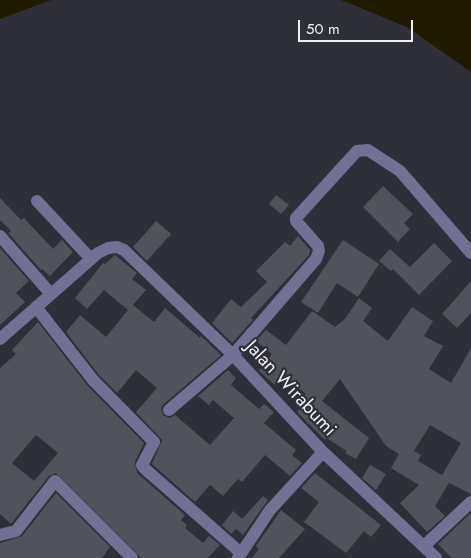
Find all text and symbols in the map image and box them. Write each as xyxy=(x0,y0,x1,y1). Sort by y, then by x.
scale bar xyxy=(301,10,416,42)
text: 50 m xyxy=(306,18,340,40)
street label: Jalan Wirabumi xyxy=(240,336,340,442)

